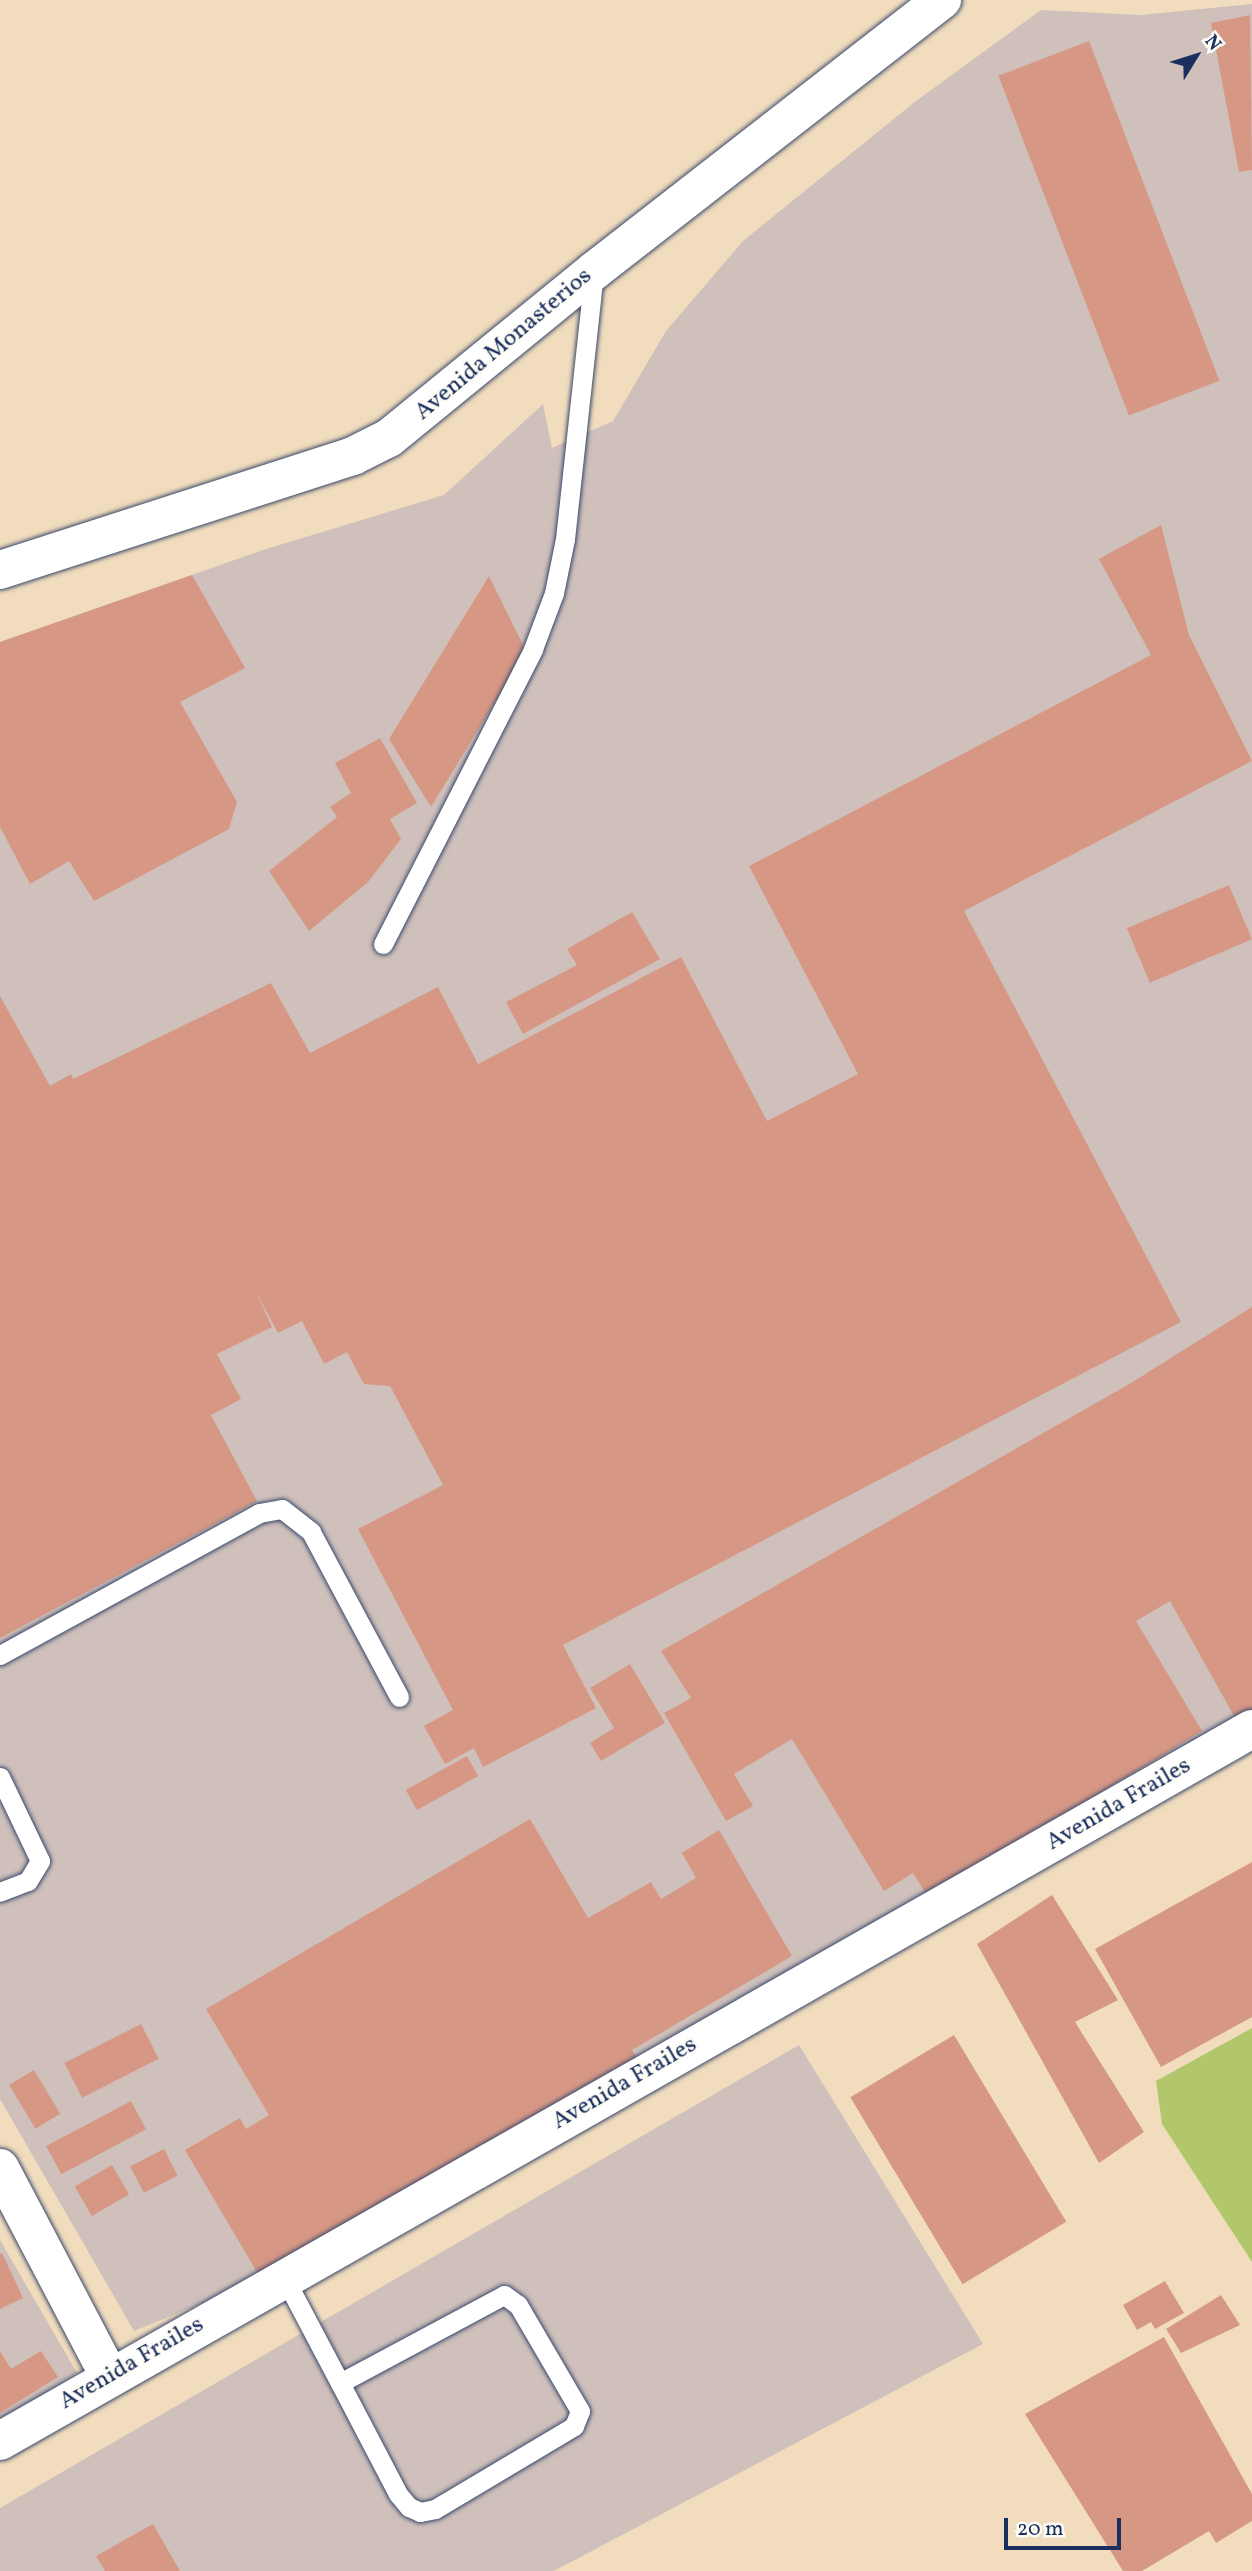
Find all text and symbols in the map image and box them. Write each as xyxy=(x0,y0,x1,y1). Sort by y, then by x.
north arrow xyxy=(1161,21,1231,91)
text: N xyxy=(1198,30,1227,57)
street label: Avenida Monasterios xyxy=(410,263,598,427)
street label: Avenida Frailes xyxy=(1042,1752,1196,1858)
street label: Avenida Frailes xyxy=(548,2031,702,2137)
street label: Avenida Frailes xyxy=(55,2311,209,2417)
scale bar xyxy=(1007,2504,1124,2548)
text: 20 m xyxy=(1017,2515,1063,2544)

